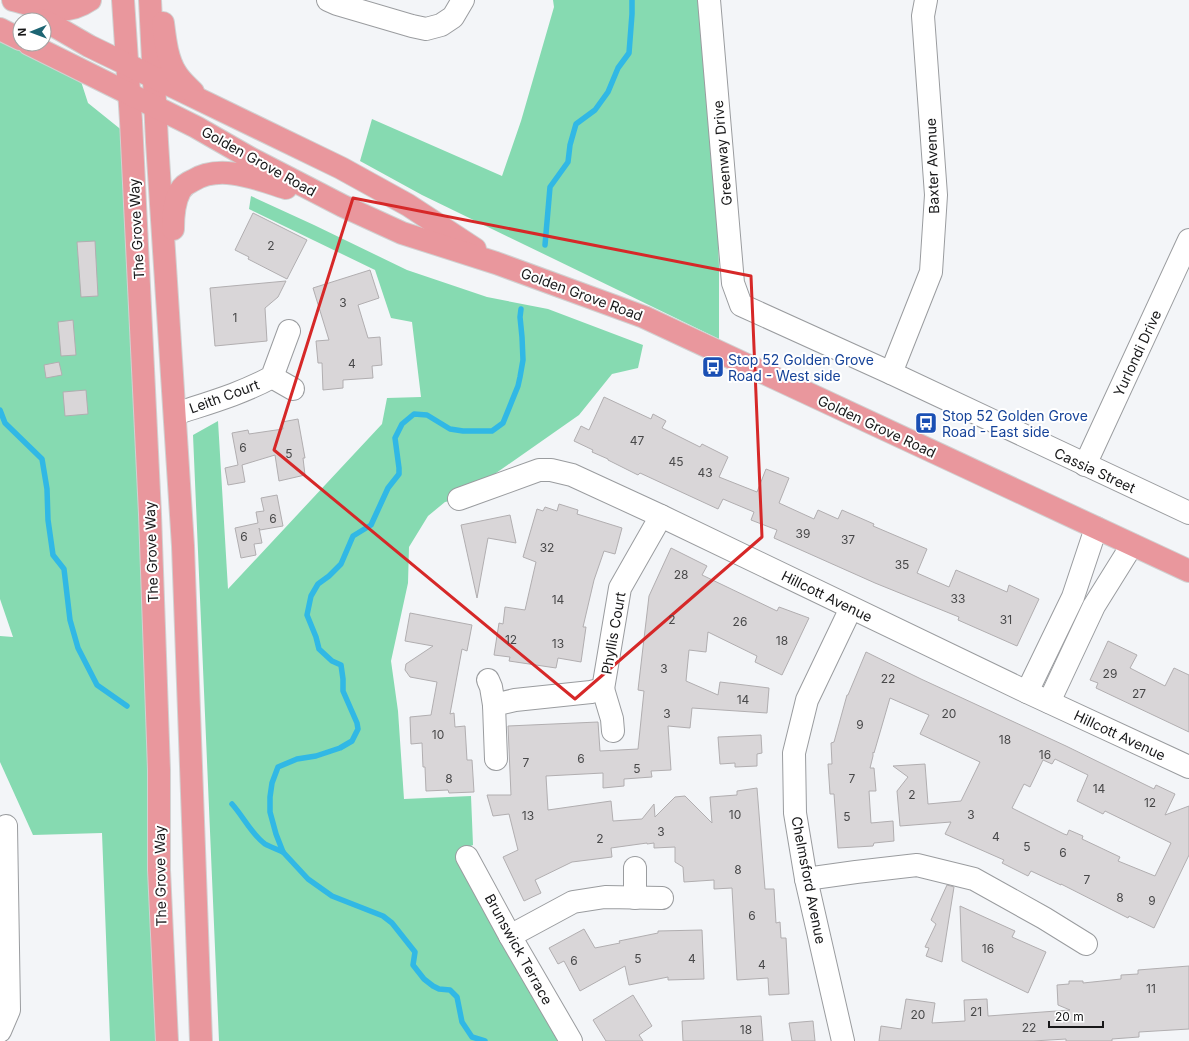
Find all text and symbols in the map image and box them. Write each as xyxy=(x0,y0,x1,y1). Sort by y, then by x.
north arrow xyxy=(12,12,52,52)
text: N xyxy=(15,28,29,36)
street label: Greenway Drive xyxy=(709,100,735,206)
street label: Baxter Avenue xyxy=(922,118,942,214)
street label: Golden Grove Road xyxy=(199,122,319,200)
street label: The Grove Way xyxy=(125,178,147,280)
house number: 2 xyxy=(267,238,275,253)
street label: Golden Grove Road xyxy=(519,264,645,324)
house number: 3 xyxy=(339,295,347,310)
street label: Yurlondi Drive xyxy=(1110,307,1164,399)
house number: 1 xyxy=(233,310,237,325)
place label: Stop 52 Golden Grove Road - West side xyxy=(728,351,874,384)
bus stop icon: Stop 52 Golden Grove Road - West side xyxy=(700,354,726,380)
house number: 4 xyxy=(348,356,356,371)
street label: Leith Court xyxy=(187,375,262,417)
street label: Golden Grove Road xyxy=(815,391,939,461)
place label: Stop 52 Golden Grove Road - East side xyxy=(942,407,1088,440)
bus stop icon: Stop 52 Golden Grove Road - East side xyxy=(913,410,939,436)
house number: 47 xyxy=(630,433,644,448)
house number: 6 xyxy=(239,440,247,455)
street label: Cassia Street xyxy=(1052,444,1139,496)
house number: 5 xyxy=(285,446,293,461)
house number: 45 xyxy=(668,454,684,469)
house number: 43 xyxy=(697,465,713,480)
street label: The Grove Way xyxy=(141,501,161,603)
house number: 6 xyxy=(269,511,277,526)
house number: 39 xyxy=(796,526,810,541)
house number: 6 xyxy=(240,529,248,544)
house number: 37 xyxy=(841,532,855,547)
house number: 32 xyxy=(540,540,554,555)
house number: 35 xyxy=(895,557,909,572)
house number: 28 xyxy=(674,567,688,582)
street label: Hillcott Avenue xyxy=(779,567,875,625)
street label: Phyllis Court xyxy=(597,590,629,676)
house number: 33 xyxy=(951,591,965,606)
house number: 14 xyxy=(552,592,565,607)
house number: 2 xyxy=(668,612,676,627)
house number: 31 xyxy=(1000,612,1012,627)
house number: 26 xyxy=(733,614,747,629)
house number: 12 xyxy=(505,632,517,647)
house number: 18 xyxy=(776,633,788,648)
house number: 13 xyxy=(552,636,564,651)
house number: 3 xyxy=(660,661,668,676)
house number: 29 xyxy=(1103,666,1117,681)
house number: 22 xyxy=(881,671,895,686)
house number: 27 xyxy=(1132,686,1146,701)
house number: 14 xyxy=(737,692,750,707)
house number: 3 xyxy=(663,706,671,721)
house number: 20 xyxy=(942,706,956,721)
street label: Hillcott Avenue xyxy=(1072,706,1168,764)
house number: 9 xyxy=(856,717,864,732)
house number: 10 xyxy=(432,727,444,742)
house number: 18 xyxy=(999,732,1011,747)
house number: 16 xyxy=(1039,747,1051,762)
house number: 6 xyxy=(577,751,585,766)
house number: 7 xyxy=(523,755,530,770)
house number: 5 xyxy=(633,761,641,776)
house number: 8 xyxy=(445,771,453,786)
house number: 7 xyxy=(849,771,856,786)
house number: 14 xyxy=(1093,781,1106,796)
house number: 2 xyxy=(908,787,916,802)
house number: 12 xyxy=(1144,795,1156,810)
house number: 10 xyxy=(729,807,741,822)
house number: 3 xyxy=(967,807,975,822)
house number: 13 xyxy=(522,808,534,823)
house number: 5 xyxy=(843,809,851,824)
street label: Chelmsford Avenue xyxy=(788,815,830,945)
house number: 3 xyxy=(657,824,665,839)
street label: The Grove Way xyxy=(151,825,169,927)
house number: 4 xyxy=(992,829,1000,844)
house number: 2 xyxy=(596,831,604,846)
house number: 5 xyxy=(1023,839,1031,854)
house number: 6 xyxy=(1059,845,1067,860)
house number: 8 xyxy=(734,862,742,877)
house number: 7 xyxy=(1084,872,1091,887)
house number: 8 xyxy=(1116,890,1124,905)
street label: Brunswick Terrace xyxy=(482,891,556,1007)
house number: 9 xyxy=(1148,893,1156,908)
house number: 6 xyxy=(748,908,756,923)
house number: 16 xyxy=(982,941,994,956)
house number: 5 xyxy=(634,951,642,966)
house number: 4 xyxy=(688,951,696,966)
house number: 6 xyxy=(570,953,578,968)
house number: 4 xyxy=(758,957,766,972)
house number: 11 xyxy=(1146,981,1156,996)
scale bar xyxy=(1049,1003,1103,1029)
house number: 21 xyxy=(970,1004,982,1019)
house number: 20 xyxy=(911,1007,925,1022)
text: 20 m xyxy=(1055,1009,1084,1024)
house number: 22 xyxy=(1022,1020,1036,1035)
house number: 18 xyxy=(740,1022,752,1037)

